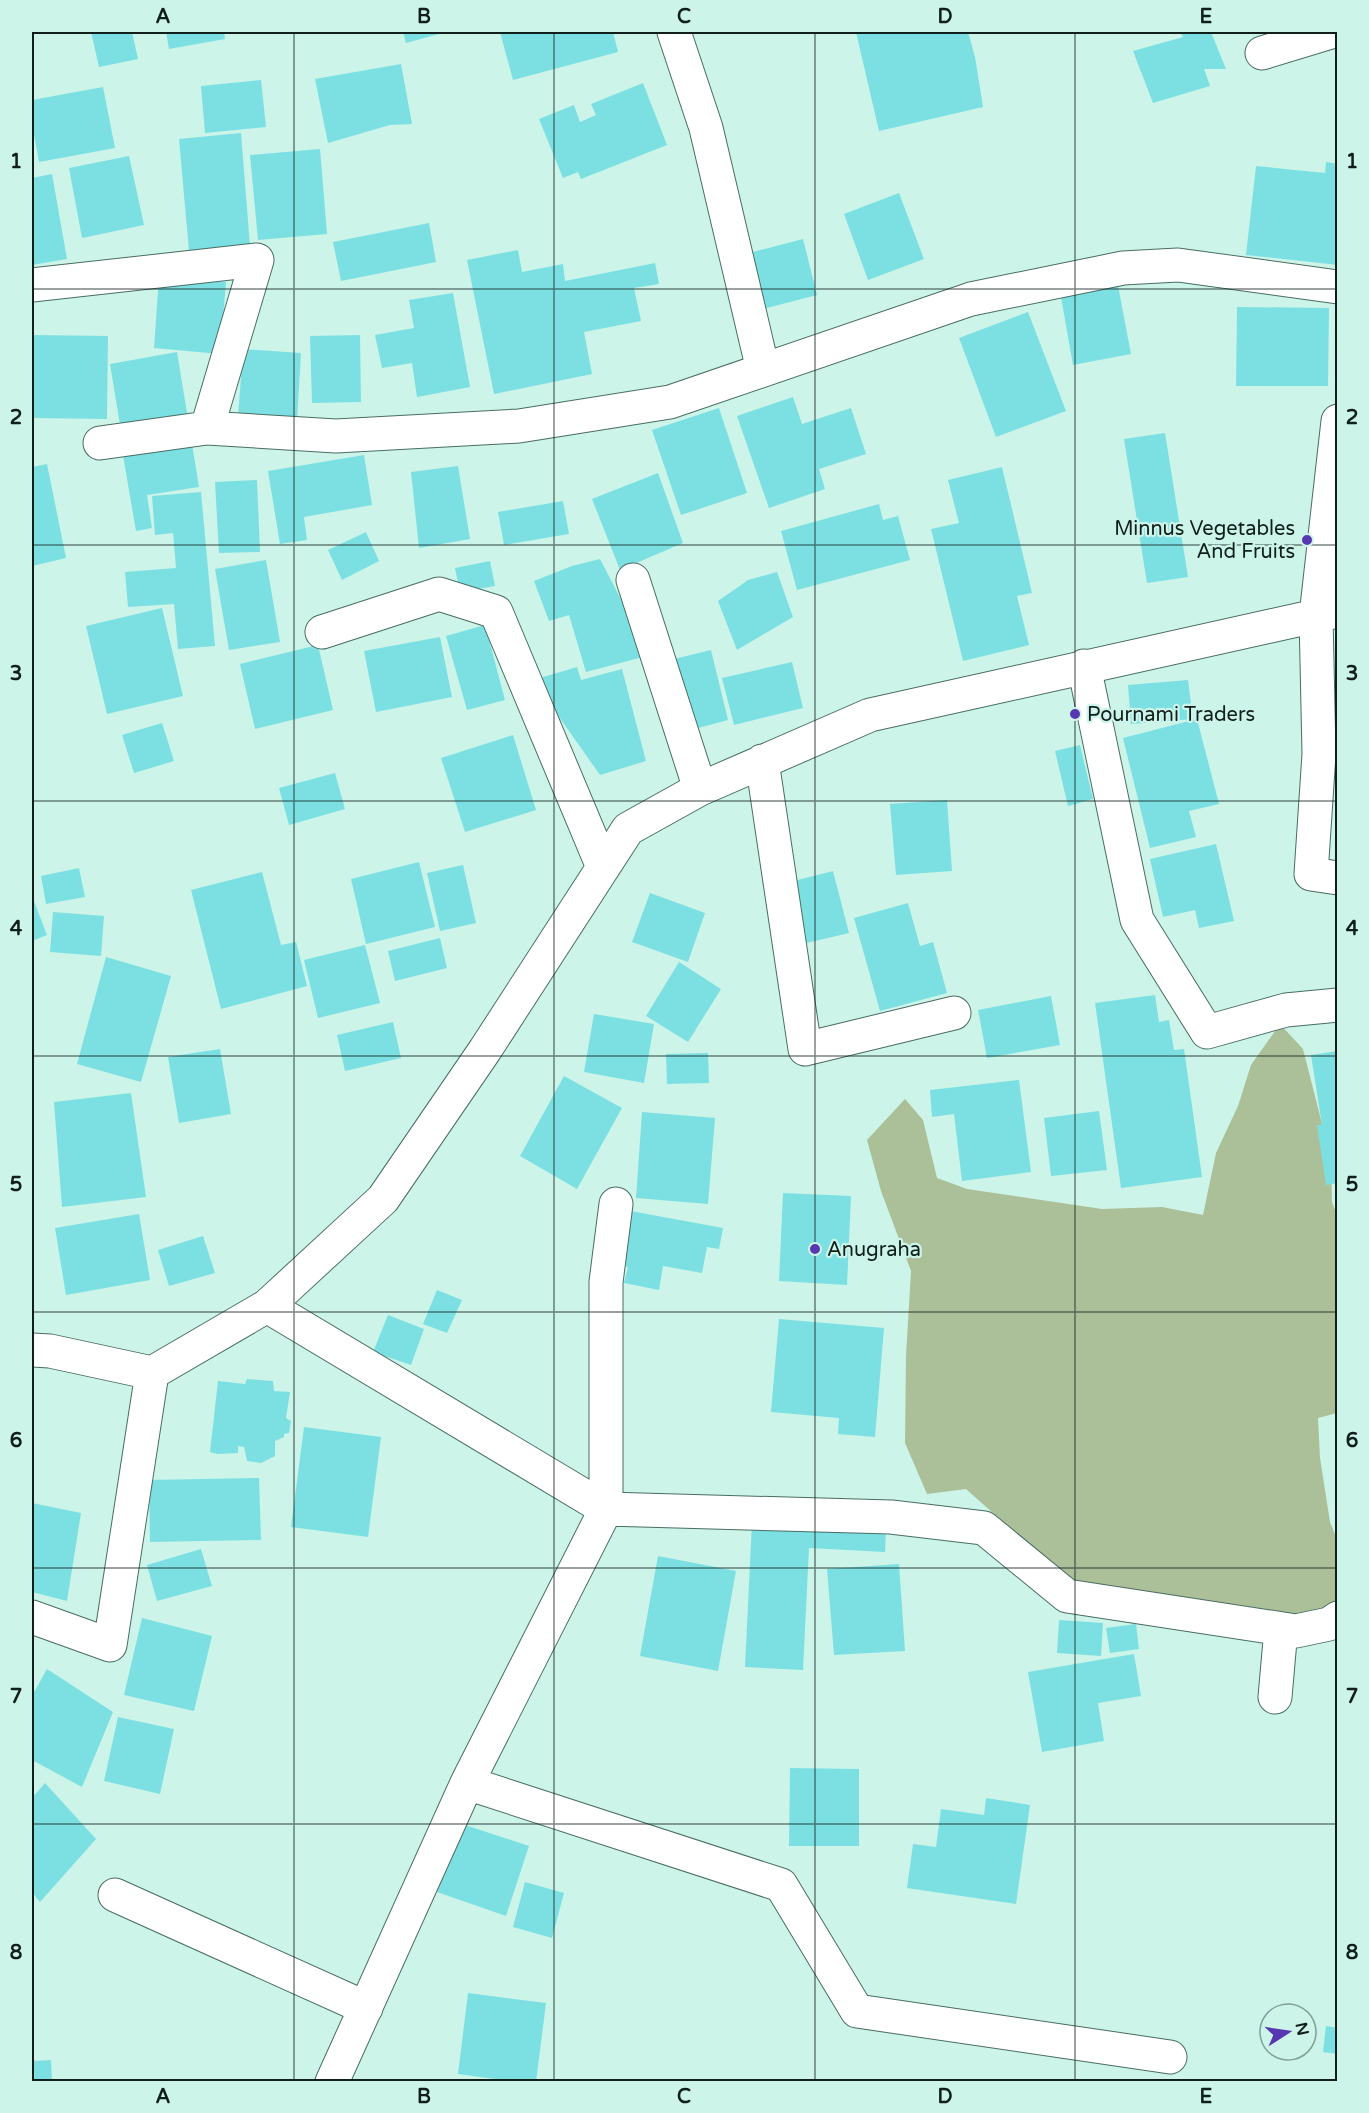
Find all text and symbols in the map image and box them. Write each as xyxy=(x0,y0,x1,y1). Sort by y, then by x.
text: A xyxy=(156,5,171,29)
text: B xyxy=(417,5,431,29)
text: C xyxy=(677,5,691,29)
text: D xyxy=(937,5,953,29)
text: E xyxy=(1200,5,1213,29)
text: 1 xyxy=(10,150,22,174)
text: 1 xyxy=(1346,150,1358,174)
text: 2 xyxy=(10,406,22,430)
text: 2 xyxy=(1346,406,1358,430)
place label: Minnus Vegetables And Fruits xyxy=(1114,517,1295,564)
marker: Minnus Vegetables And Fruits xyxy=(1300,533,1314,547)
text: 3 xyxy=(10,662,22,686)
text: 3 xyxy=(1346,662,1358,686)
place label: Pournami Traders xyxy=(1087,703,1255,727)
marker: Pournami Traders xyxy=(1068,707,1082,721)
text: 4 xyxy=(10,917,23,941)
text: 4 xyxy=(1346,917,1359,941)
text: 5 xyxy=(10,1173,22,1197)
text: 5 xyxy=(1346,1173,1358,1197)
place label: Anugraha xyxy=(827,1238,921,1262)
marker: Anugraha xyxy=(808,1242,822,1256)
text: 6 xyxy=(10,1429,22,1453)
text: 6 xyxy=(1346,1429,1358,1453)
text: 7 xyxy=(10,1685,22,1709)
text: 7 xyxy=(1346,1685,1358,1709)
text: 8 xyxy=(10,1941,22,1965)
text: 8 xyxy=(1346,1941,1358,1965)
north arrow xyxy=(1258,2002,1318,2062)
text: N xyxy=(1291,2021,1313,2037)
text: A xyxy=(156,2085,171,2109)
text: B xyxy=(417,2085,431,2109)
text: C xyxy=(677,2085,691,2109)
text: D xyxy=(937,2085,953,2109)
text: E xyxy=(1200,2085,1213,2109)

